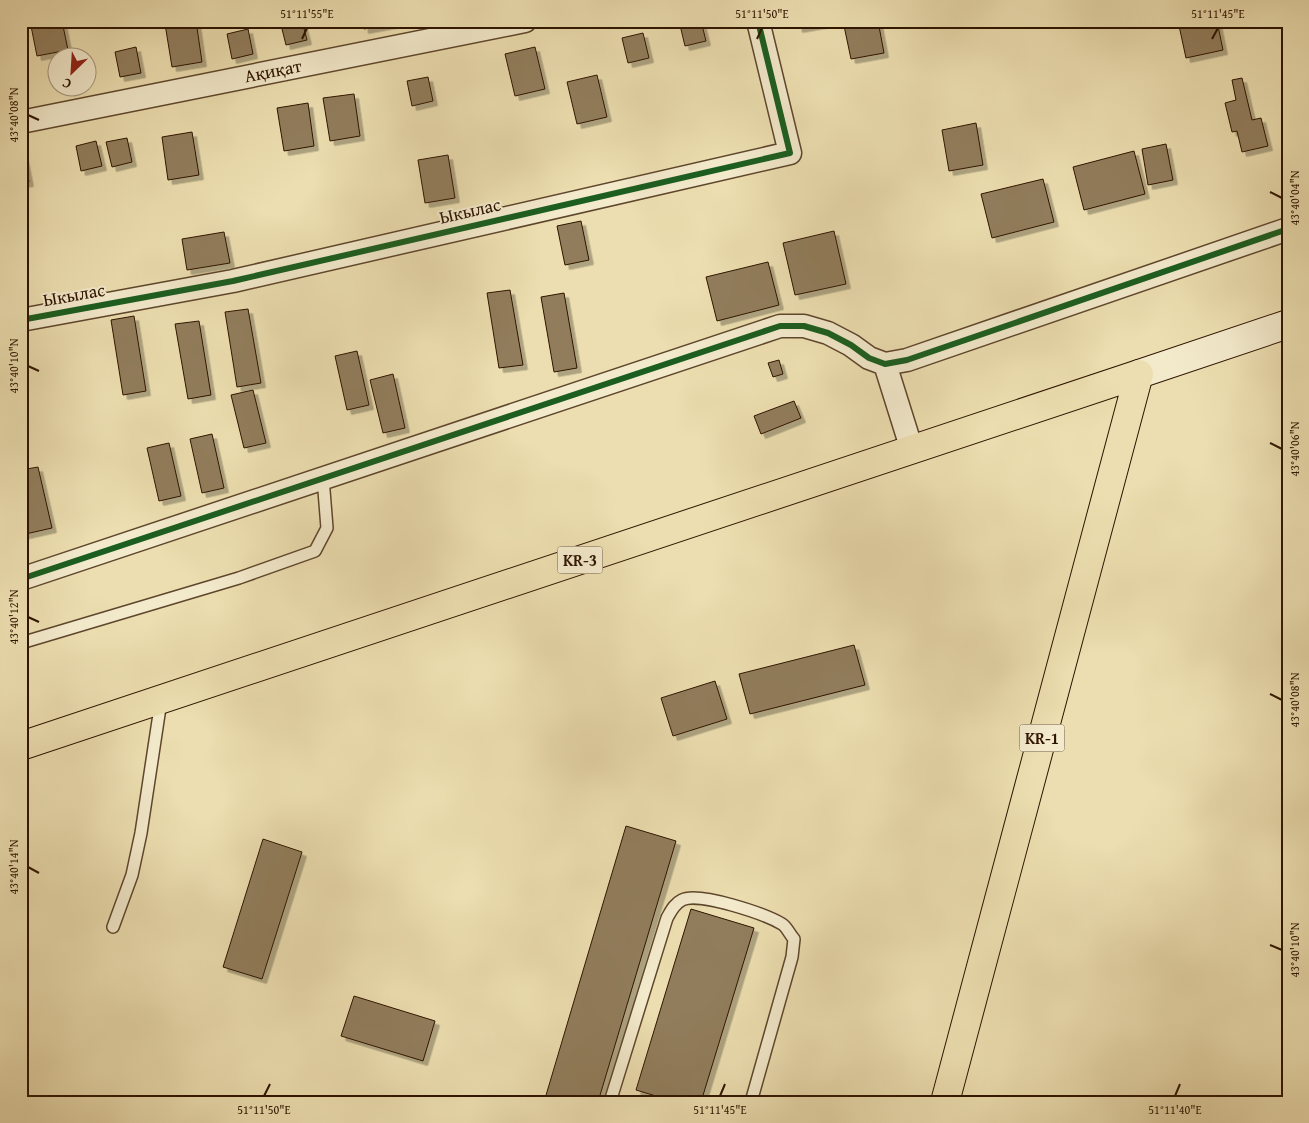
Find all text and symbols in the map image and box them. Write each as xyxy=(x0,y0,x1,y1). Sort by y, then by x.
text: 51°11'55"E xyxy=(280,5,334,22)
text: 51°11'50"E xyxy=(735,5,789,22)
text: 51°11'45"E xyxy=(1191,5,1245,22)
north arrow xyxy=(48,48,98,98)
street label: Ақиқат xyxy=(242,52,304,89)
text: С xyxy=(59,73,74,95)
text: 43°40'08"N xyxy=(5,87,22,143)
text: 43°40'04"N xyxy=(1286,170,1303,226)
street label: Ыкылас xyxy=(436,190,503,231)
street label: Ыкылас xyxy=(41,276,107,313)
text: 43°40'10"N xyxy=(5,338,22,394)
text: 43°40'06"N xyxy=(1286,421,1303,477)
road number: KR-3 xyxy=(558,546,602,574)
text: 43°40'12"N xyxy=(5,589,22,645)
text: 43°40'08"N xyxy=(1286,672,1303,728)
road number: KR-1 xyxy=(1020,724,1064,751)
text: 43°40'14"N xyxy=(5,839,22,895)
text: 43°40'10"N xyxy=(1286,922,1303,978)
text: 51°11'50"E xyxy=(237,1101,291,1118)
text: 51°11'45"E xyxy=(693,1101,747,1118)
text: 51°11'40"E xyxy=(1148,1101,1202,1118)

